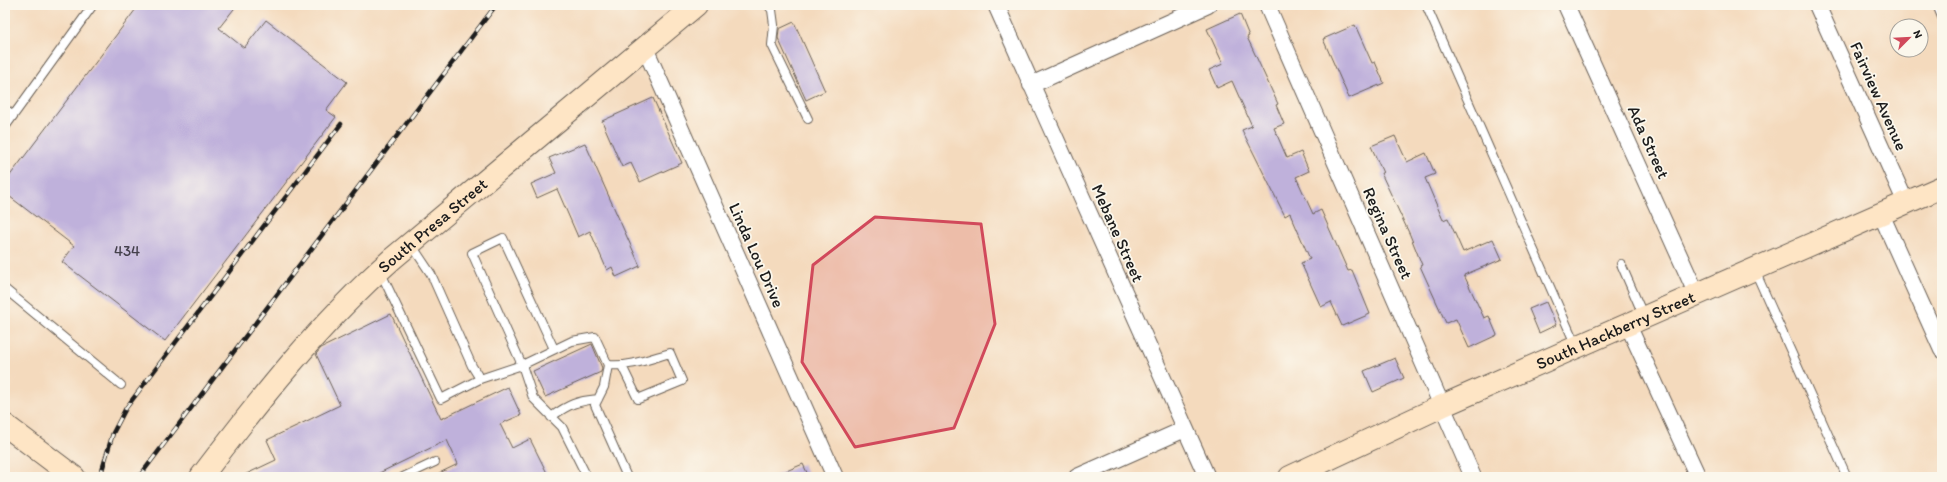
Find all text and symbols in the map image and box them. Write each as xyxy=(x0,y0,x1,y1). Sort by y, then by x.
north arrow xyxy=(1889,18,1929,58)
text: N xyxy=(1910,28,1925,40)
street label: Fairview Avenue xyxy=(1846,38,1912,154)
street label: Ada Street xyxy=(1624,102,1674,182)
street label: South Presa Street xyxy=(374,174,491,277)
street label: Mebane Street xyxy=(1088,181,1149,286)
street label: Regina Street xyxy=(1359,184,1417,283)
street label: Linda Lou Drive xyxy=(725,199,789,311)
house number: 434 xyxy=(114,242,140,260)
street label: South Hackberry Street xyxy=(1533,286,1698,374)

